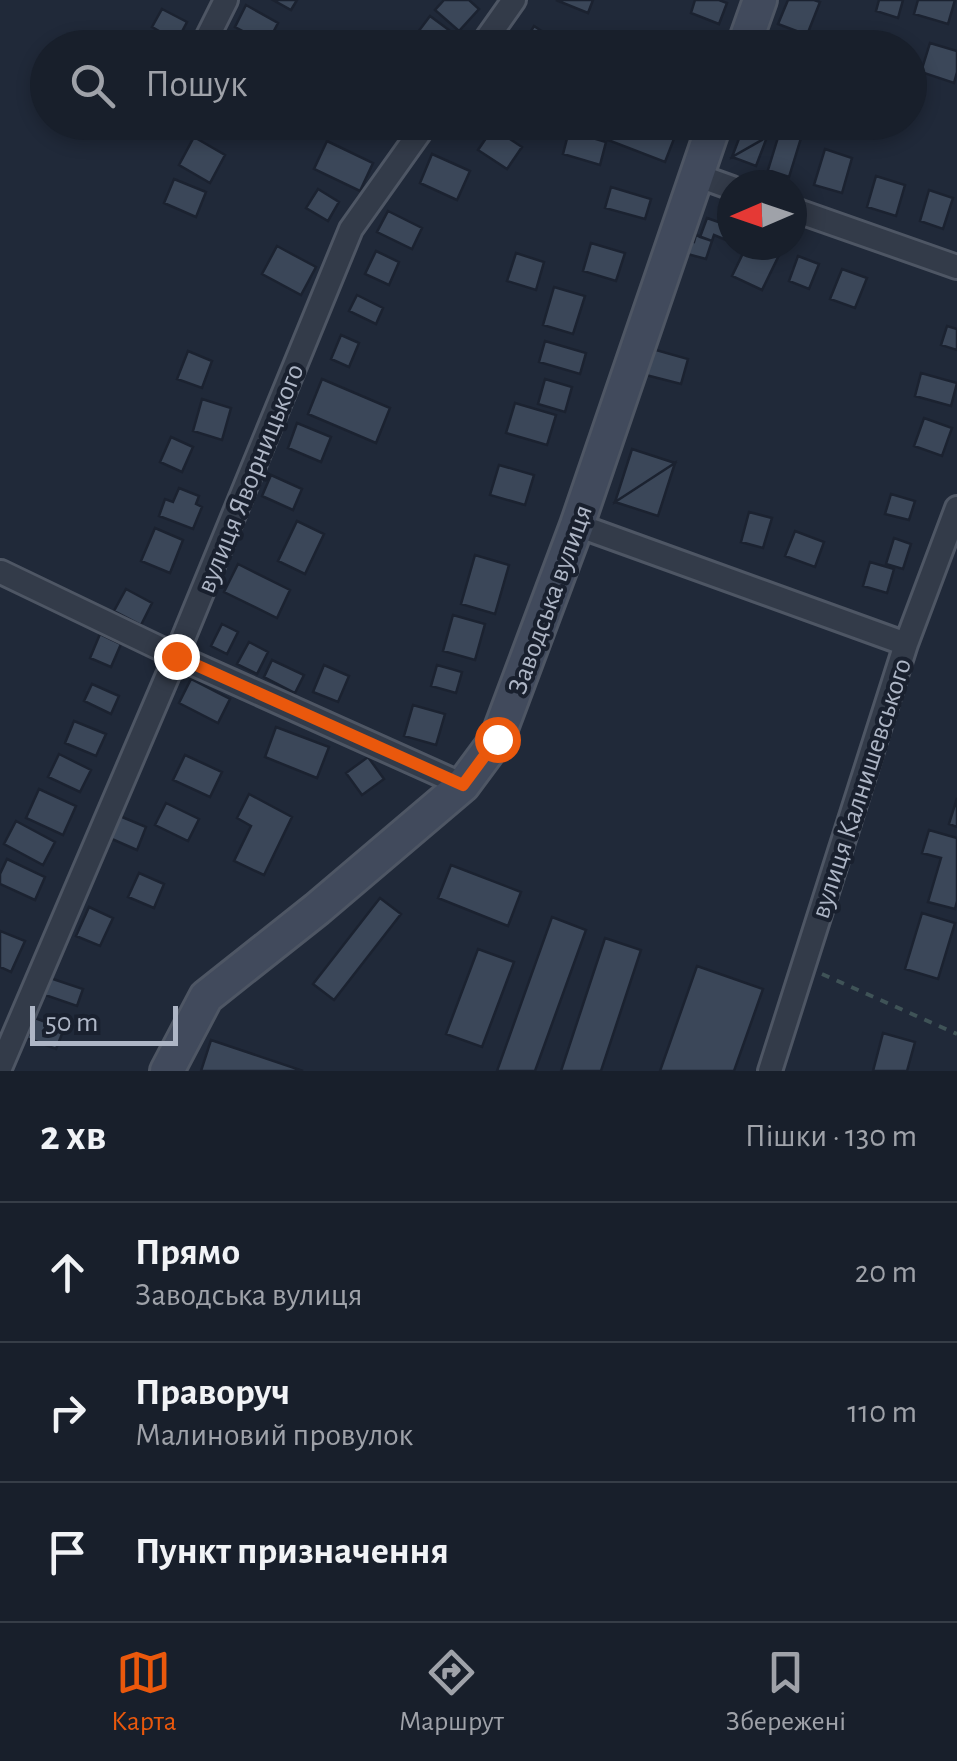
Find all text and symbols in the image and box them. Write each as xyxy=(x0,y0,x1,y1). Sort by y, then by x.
search box xyxy=(30,30,927,140)
icon: search xyxy=(65,58,120,113)
text: Пошук xyxy=(145,66,248,104)
north arrow xyxy=(717,170,807,260)
street label: вулиця Яворницького xyxy=(192,360,310,597)
street label: Заводська вулиця xyxy=(504,501,598,698)
route end xyxy=(154,634,200,680)
street label: вулиця Калнишевського xyxy=(807,655,917,922)
route start xyxy=(475,717,521,763)
scale bar xyxy=(30,1001,178,1046)
text: 50 m xyxy=(45,1009,99,1037)
text: 2 хв xyxy=(40,1115,106,1157)
text: Пішки · 130 m xyxy=(745,1120,917,1152)
text: Прямо xyxy=(135,1234,240,1272)
icon: ahead xyxy=(40,1245,95,1300)
text: 20 m xyxy=(855,1256,917,1288)
text: Заводська вулиця xyxy=(135,1279,363,1311)
text: Праворуч xyxy=(135,1374,290,1412)
icon: right xyxy=(40,1385,95,1440)
text: 110 m xyxy=(847,1396,917,1428)
text: Малиновий провулок xyxy=(135,1419,413,1451)
icon: arrive xyxy=(40,1525,95,1580)
text: Пункт призначення xyxy=(135,1533,449,1571)
tab: Карта xyxy=(111,1645,177,1739)
tab: Маршрут xyxy=(399,1645,504,1739)
tab: Збережені xyxy=(726,1645,846,1739)

